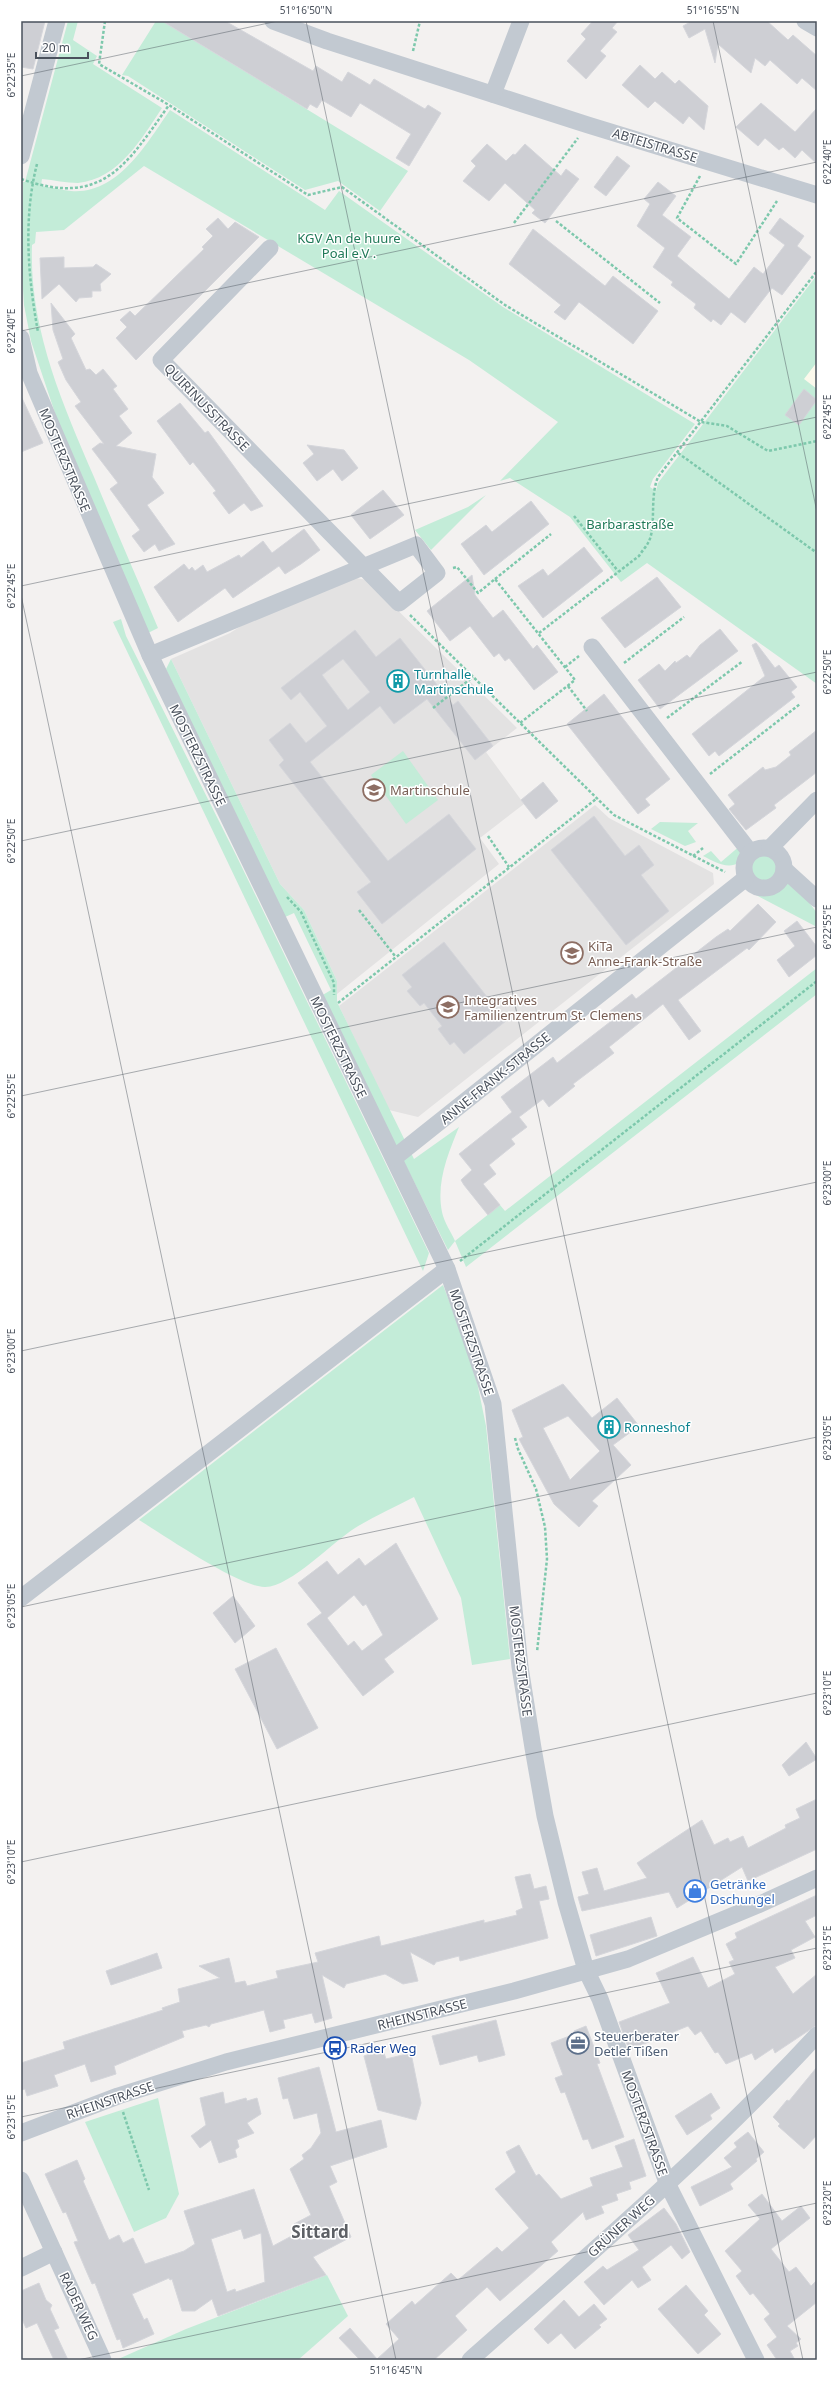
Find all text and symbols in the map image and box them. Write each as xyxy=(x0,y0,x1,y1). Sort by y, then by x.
text: 51°16'50"N xyxy=(280,3,332,17)
text: 51°16'55"N xyxy=(687,3,739,17)
scale bar xyxy=(36,34,88,60)
text: 20 m xyxy=(42,39,70,56)
text: 6°22'35"E xyxy=(4,53,18,97)
street label: ABTEISTRASSE xyxy=(610,124,700,166)
text: 6°22'40"E xyxy=(820,140,834,184)
park label: KGV An de huure Poal e.V . xyxy=(297,229,401,262)
text: 6°22'40"E xyxy=(4,309,18,353)
street label: QUIRINUSSTRASSE xyxy=(160,359,254,455)
text: 6°22'45"E xyxy=(820,395,834,439)
street label: MOSTERZSTRASSE xyxy=(35,405,95,515)
park label: Barbarastraße xyxy=(586,515,674,533)
text: 6°22'45"E xyxy=(4,564,18,608)
text: 6°22'50"E xyxy=(820,650,834,694)
place label: Turnhalle Martinschule xyxy=(414,665,494,698)
building icon: Turnhalle Martinschule xyxy=(385,668,411,694)
street label: MOSTERZSTRASSE xyxy=(166,701,230,809)
school or university icon: Martinschule xyxy=(361,777,387,803)
place label: Martinschule xyxy=(390,781,470,799)
text: 6°22'50"E xyxy=(4,819,18,863)
text: 6°22'55"E xyxy=(820,905,834,949)
place label: KiTa Anne-Frank-Straße xyxy=(588,937,702,970)
school or university icon: KiTa Anne-Frank-Straße xyxy=(559,940,585,966)
place label: Integratives Familienzentrum St. Clemens xyxy=(464,991,642,1024)
street label: MOSTERZSTRASSE xyxy=(307,993,371,1101)
school or university icon: Integratives Familienzentrum St. Clemens xyxy=(435,994,461,1020)
street label: ANNE-FRANK-STRASSE xyxy=(436,1028,554,1128)
text: 6°22'55"E xyxy=(4,1074,18,1118)
text: 6°23'00"E xyxy=(820,1161,834,1205)
street label: MOSTERZSTRASSE xyxy=(445,1286,499,1398)
text: 6°23'00"E xyxy=(4,1329,18,1373)
building icon: Ronneshof xyxy=(596,1414,622,1440)
text: 6°23'05"E xyxy=(820,1416,834,1460)
place label: Ronneshof xyxy=(624,1418,691,1436)
text: 6°23'05"E xyxy=(4,1584,18,1628)
street label: MOSTERZSTRASSE xyxy=(505,1605,537,1717)
text: 6°23'10"E xyxy=(820,1671,834,1715)
text: 6°23'10"E xyxy=(4,1840,18,1884)
place label: Getränke Dschungel xyxy=(710,1875,775,1908)
shop icon: Getränke Dschungel xyxy=(682,1878,708,1904)
text: 6°23'15"E xyxy=(820,1926,834,1970)
street label: RHEINSTRASSE xyxy=(375,1994,469,2034)
place label: Steuerberater Detlef Tißen xyxy=(594,2027,680,2060)
office icon: Steuerberater Detlef Tißen xyxy=(565,2030,591,2056)
bus stop icon: Rader Weg xyxy=(322,2035,348,2061)
place label: Rader Weg xyxy=(350,2039,417,2057)
street label: MOSTERZSTRASSE xyxy=(618,2068,672,2178)
street label: RHEINSTRASSE xyxy=(64,2077,156,2123)
text: 6°23'15"E xyxy=(4,2095,18,2139)
text: 6°23'20"E xyxy=(820,2181,834,2225)
street label: GRÜNER WEG xyxy=(584,2191,658,2261)
district label: Sittard xyxy=(291,2220,349,2243)
street label: RADER WEG xyxy=(55,2269,103,2343)
text: 51°16'45"N xyxy=(370,2363,422,2377)

